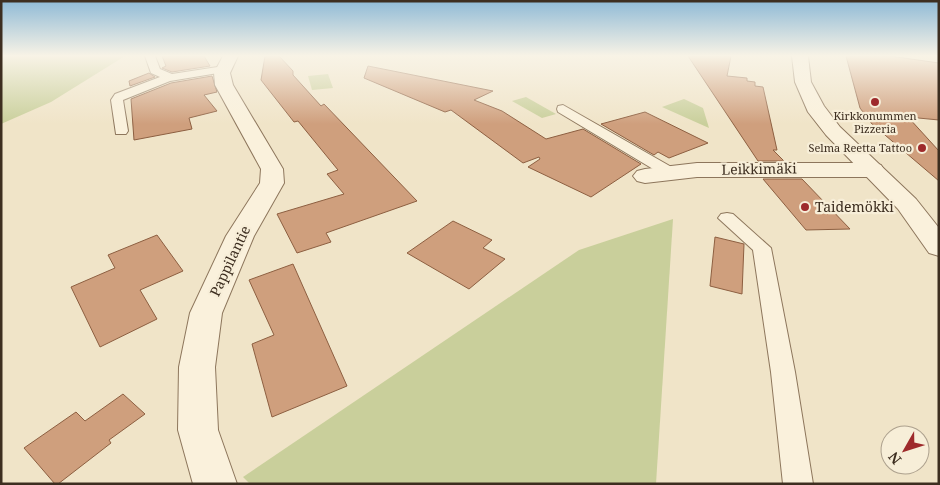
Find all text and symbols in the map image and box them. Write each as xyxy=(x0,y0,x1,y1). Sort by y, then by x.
marker: Kirkkonummen Pizzeria xyxy=(869,96,881,108)
place label: Kirkkonummen Pizzeria xyxy=(833,108,917,136)
place label: Selma Reetta Tattoo xyxy=(808,140,912,155)
marker: Selma Reetta Tattoo xyxy=(916,142,928,154)
street label: Leikkimäki xyxy=(721,158,797,179)
place label: Taidemökki xyxy=(815,197,894,216)
marker: Taidemökki xyxy=(799,201,811,213)
street label: Pappilantie xyxy=(205,222,254,299)
north arrow xyxy=(880,425,930,475)
text: N xyxy=(884,448,905,469)

